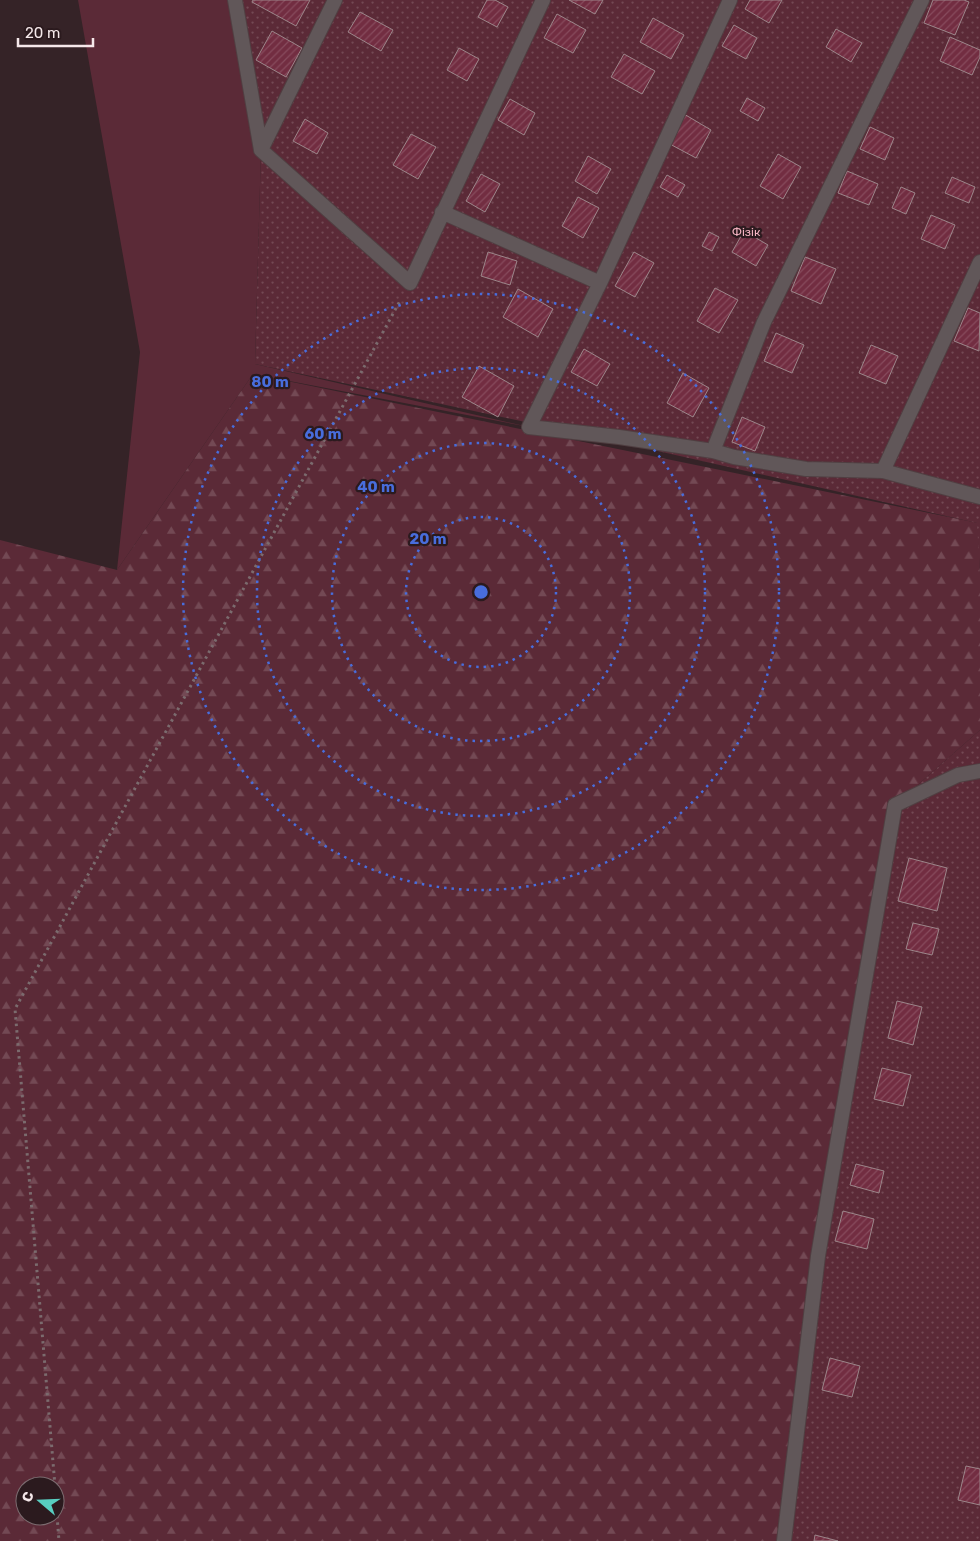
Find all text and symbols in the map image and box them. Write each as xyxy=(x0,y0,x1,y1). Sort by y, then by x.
scale bar xyxy=(18,15,92,47)
text: 20 m xyxy=(25,24,60,42)
park label: Фізік xyxy=(732,225,761,239)
text: 80 m xyxy=(251,373,289,391)
text: 60 m xyxy=(305,425,341,443)
text: 40 m xyxy=(357,478,395,496)
text: 20 m xyxy=(410,530,446,548)
centre of rings xyxy=(472,583,490,601)
north arrow xyxy=(15,1476,65,1526)
text: С xyxy=(19,1489,38,1504)

